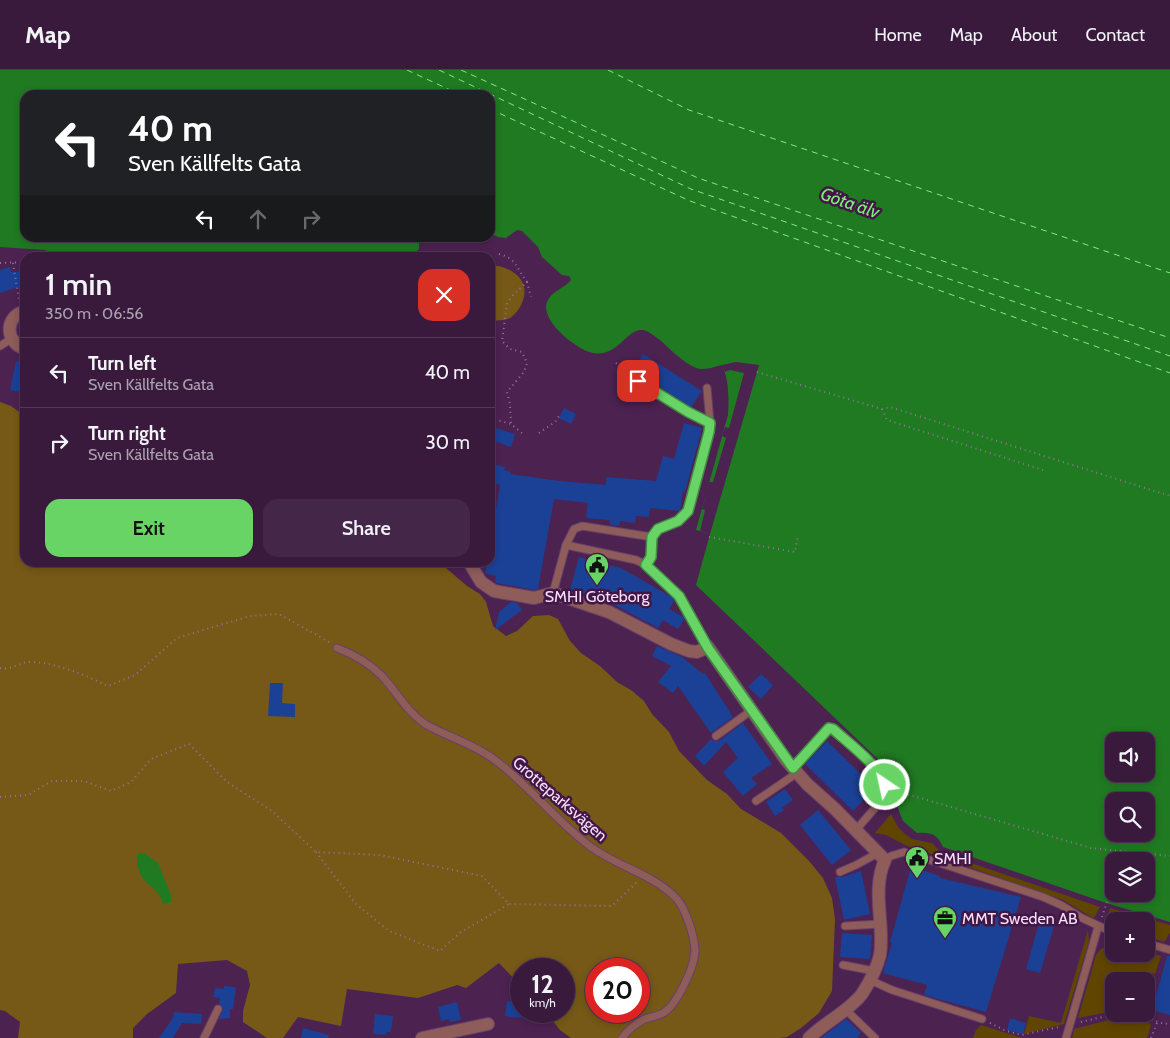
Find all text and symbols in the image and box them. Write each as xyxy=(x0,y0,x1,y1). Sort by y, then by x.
text: Map xyxy=(25,20,71,49)
text: Home xyxy=(874,24,922,46)
text: Map xyxy=(950,24,983,46)
text: About xyxy=(1011,24,1057,46)
text: Contact xyxy=(1085,24,1145,46)
text: 40 m xyxy=(128,107,213,150)
icon: left xyxy=(45,110,110,175)
text: Sven Källfelts Gata xyxy=(128,150,301,177)
water label: Göta älv xyxy=(818,183,883,224)
icon: left xyxy=(191,205,219,233)
icon: ahead xyxy=(244,205,272,233)
icon: right xyxy=(297,205,325,233)
text: 1 min xyxy=(45,266,112,303)
button: close xyxy=(418,269,470,321)
text: 350 m · 06:56 xyxy=(45,304,143,323)
text: Turn left xyxy=(88,352,156,375)
icon: left xyxy=(45,359,73,387)
pin xyxy=(617,360,659,402)
text: 40 m xyxy=(425,361,470,384)
icon: arrive xyxy=(624,367,652,395)
text: Sven Källfelts Gata xyxy=(88,375,214,394)
text: Turn right xyxy=(88,422,166,445)
icon: right xyxy=(45,429,73,457)
text: 30 m xyxy=(426,431,470,454)
text: Sven Källfelts Gata xyxy=(88,445,214,464)
button: Exit xyxy=(45,499,253,557)
button: Share xyxy=(263,499,470,557)
public building icon: SMHI Göteborg xyxy=(584,552,610,586)
place label: SMHI Göteborg xyxy=(545,587,650,606)
map controls xyxy=(1105,732,1155,1022)
button: sound xyxy=(1105,732,1155,782)
street label: Grotteparksvägen xyxy=(509,753,611,845)
position arrow xyxy=(858,758,910,810)
button: search xyxy=(1105,792,1155,842)
public building icon: SMHI xyxy=(904,845,930,879)
place label: SMHI xyxy=(934,849,972,868)
button: layers xyxy=(1105,852,1155,902)
office icon: MMT Sweden AB xyxy=(932,905,958,939)
place label: MMT Sweden AB xyxy=(962,909,1078,928)
button: + xyxy=(1105,912,1155,962)
speed limit sign: 20 xyxy=(585,958,650,1023)
text: 12 xyxy=(531,969,554,999)
button: − xyxy=(1105,972,1155,1022)
text: km/h xyxy=(529,995,556,1010)

